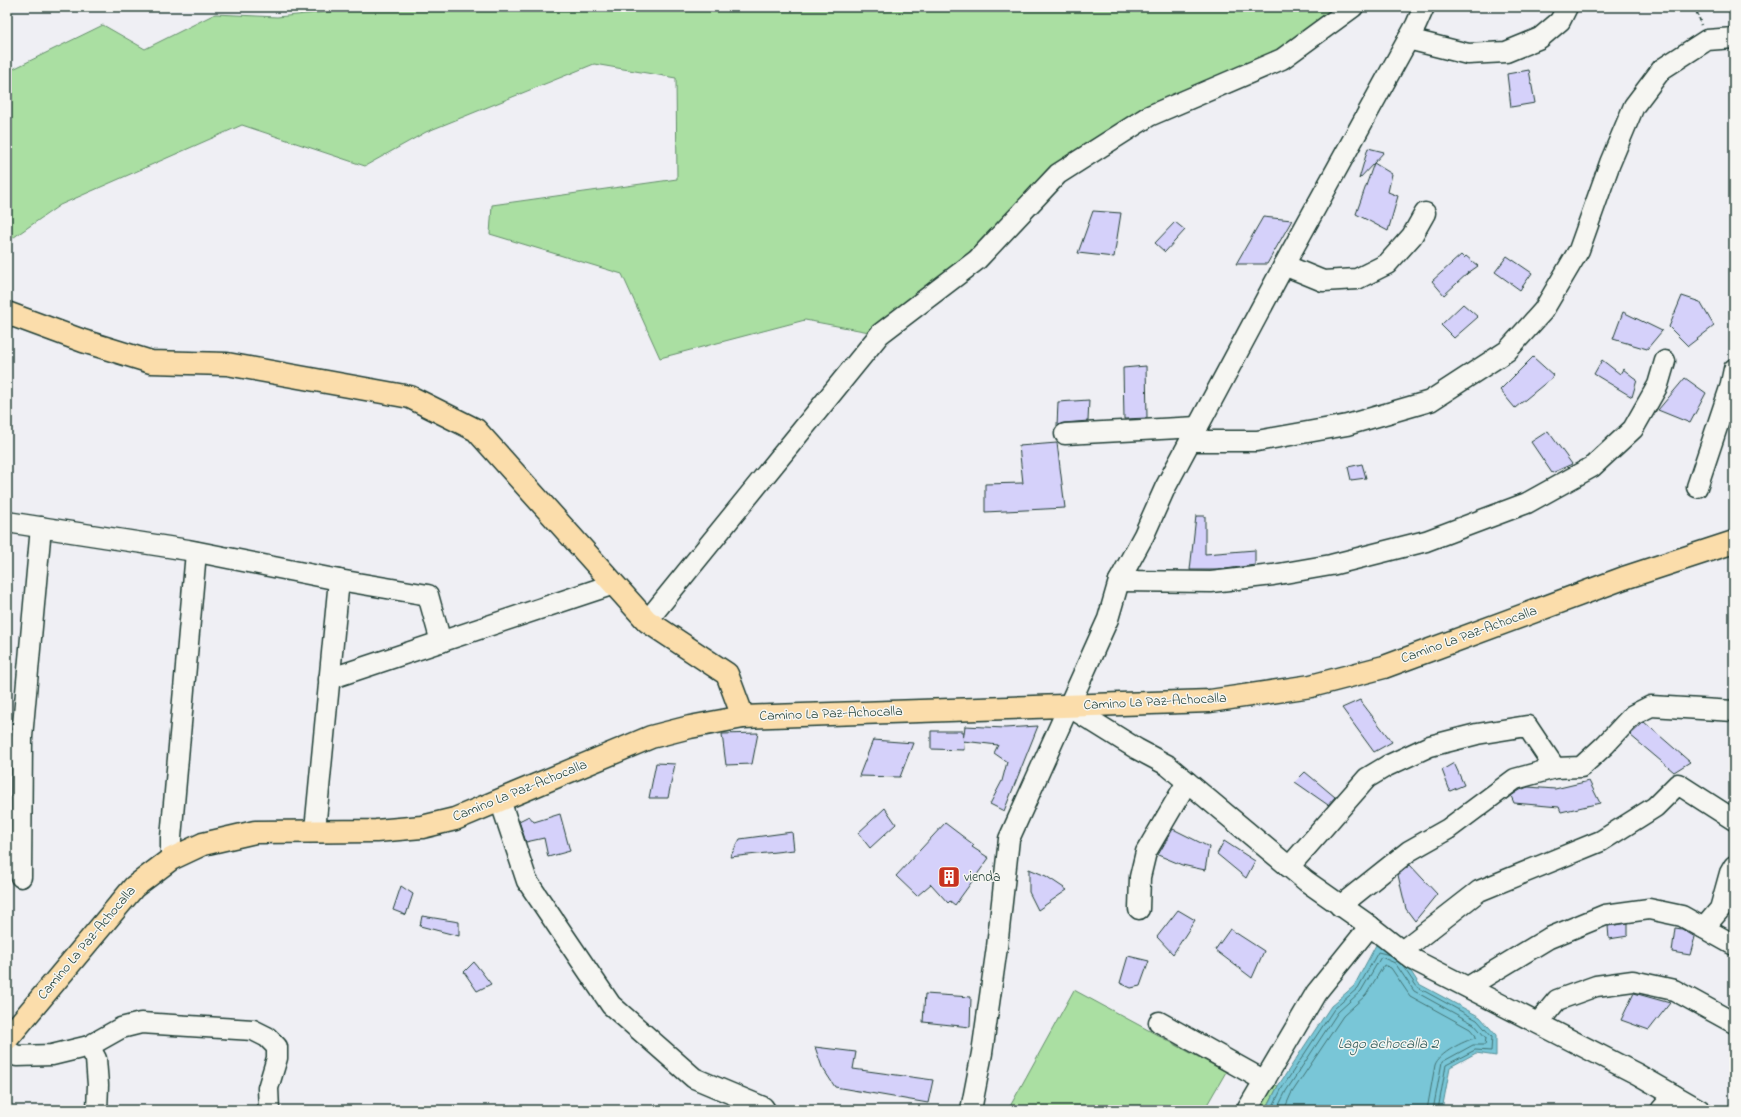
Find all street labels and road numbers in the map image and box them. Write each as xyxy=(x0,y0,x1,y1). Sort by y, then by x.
street label: Camino La Paz-Achocalla xyxy=(1398,601,1540,669)
street label: Camino La Paz-Achocalla xyxy=(1083,688,1227,716)
street label: Camino La Paz-Achocalla xyxy=(759,701,903,727)
street label: Camino La Paz-Achocalla xyxy=(450,754,590,828)
street label: Camino La Paz-Achocalla xyxy=(33,881,141,1005)

